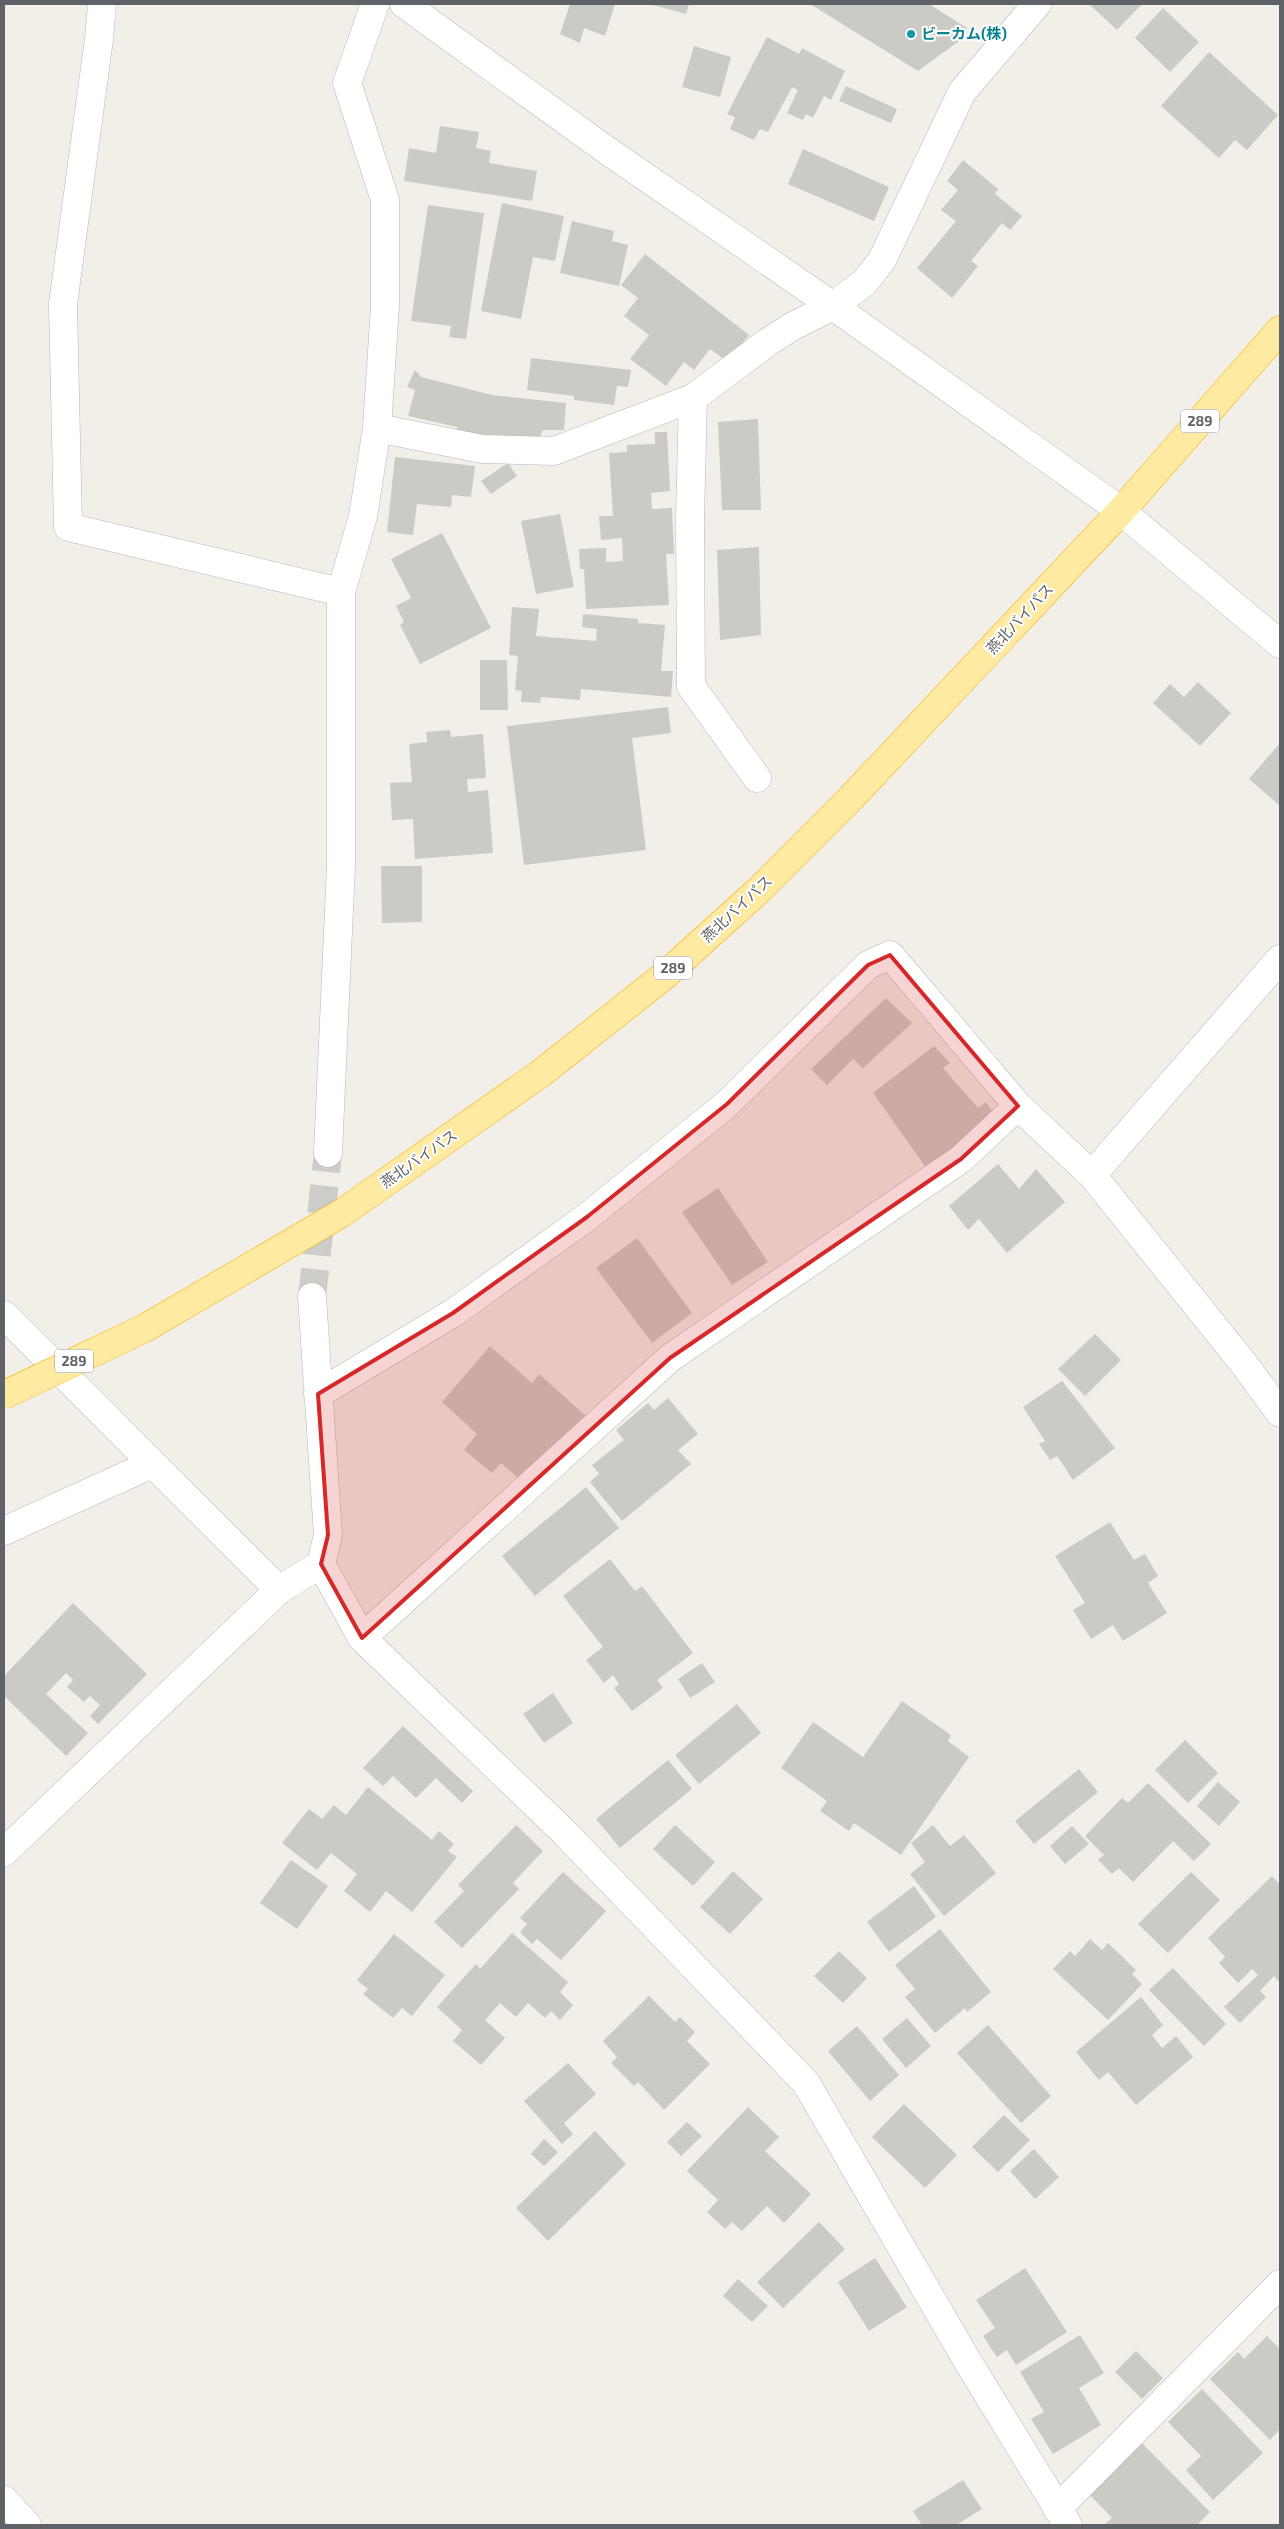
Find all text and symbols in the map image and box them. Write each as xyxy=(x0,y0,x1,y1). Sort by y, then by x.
place label: ビーカム(株) xyxy=(921,24,1007,42)
marker: ビーカム(株) xyxy=(905,28,917,40)
road number: 289 xyxy=(1181,410,1219,432)
street label: 燕北バイパス xyxy=(982,579,1056,657)
street label: 燕北バイパス xyxy=(697,871,775,945)
road number: 289 xyxy=(654,956,692,980)
street label: 燕北バイパス xyxy=(377,1125,460,1191)
road number: 289 xyxy=(55,1350,93,1372)

